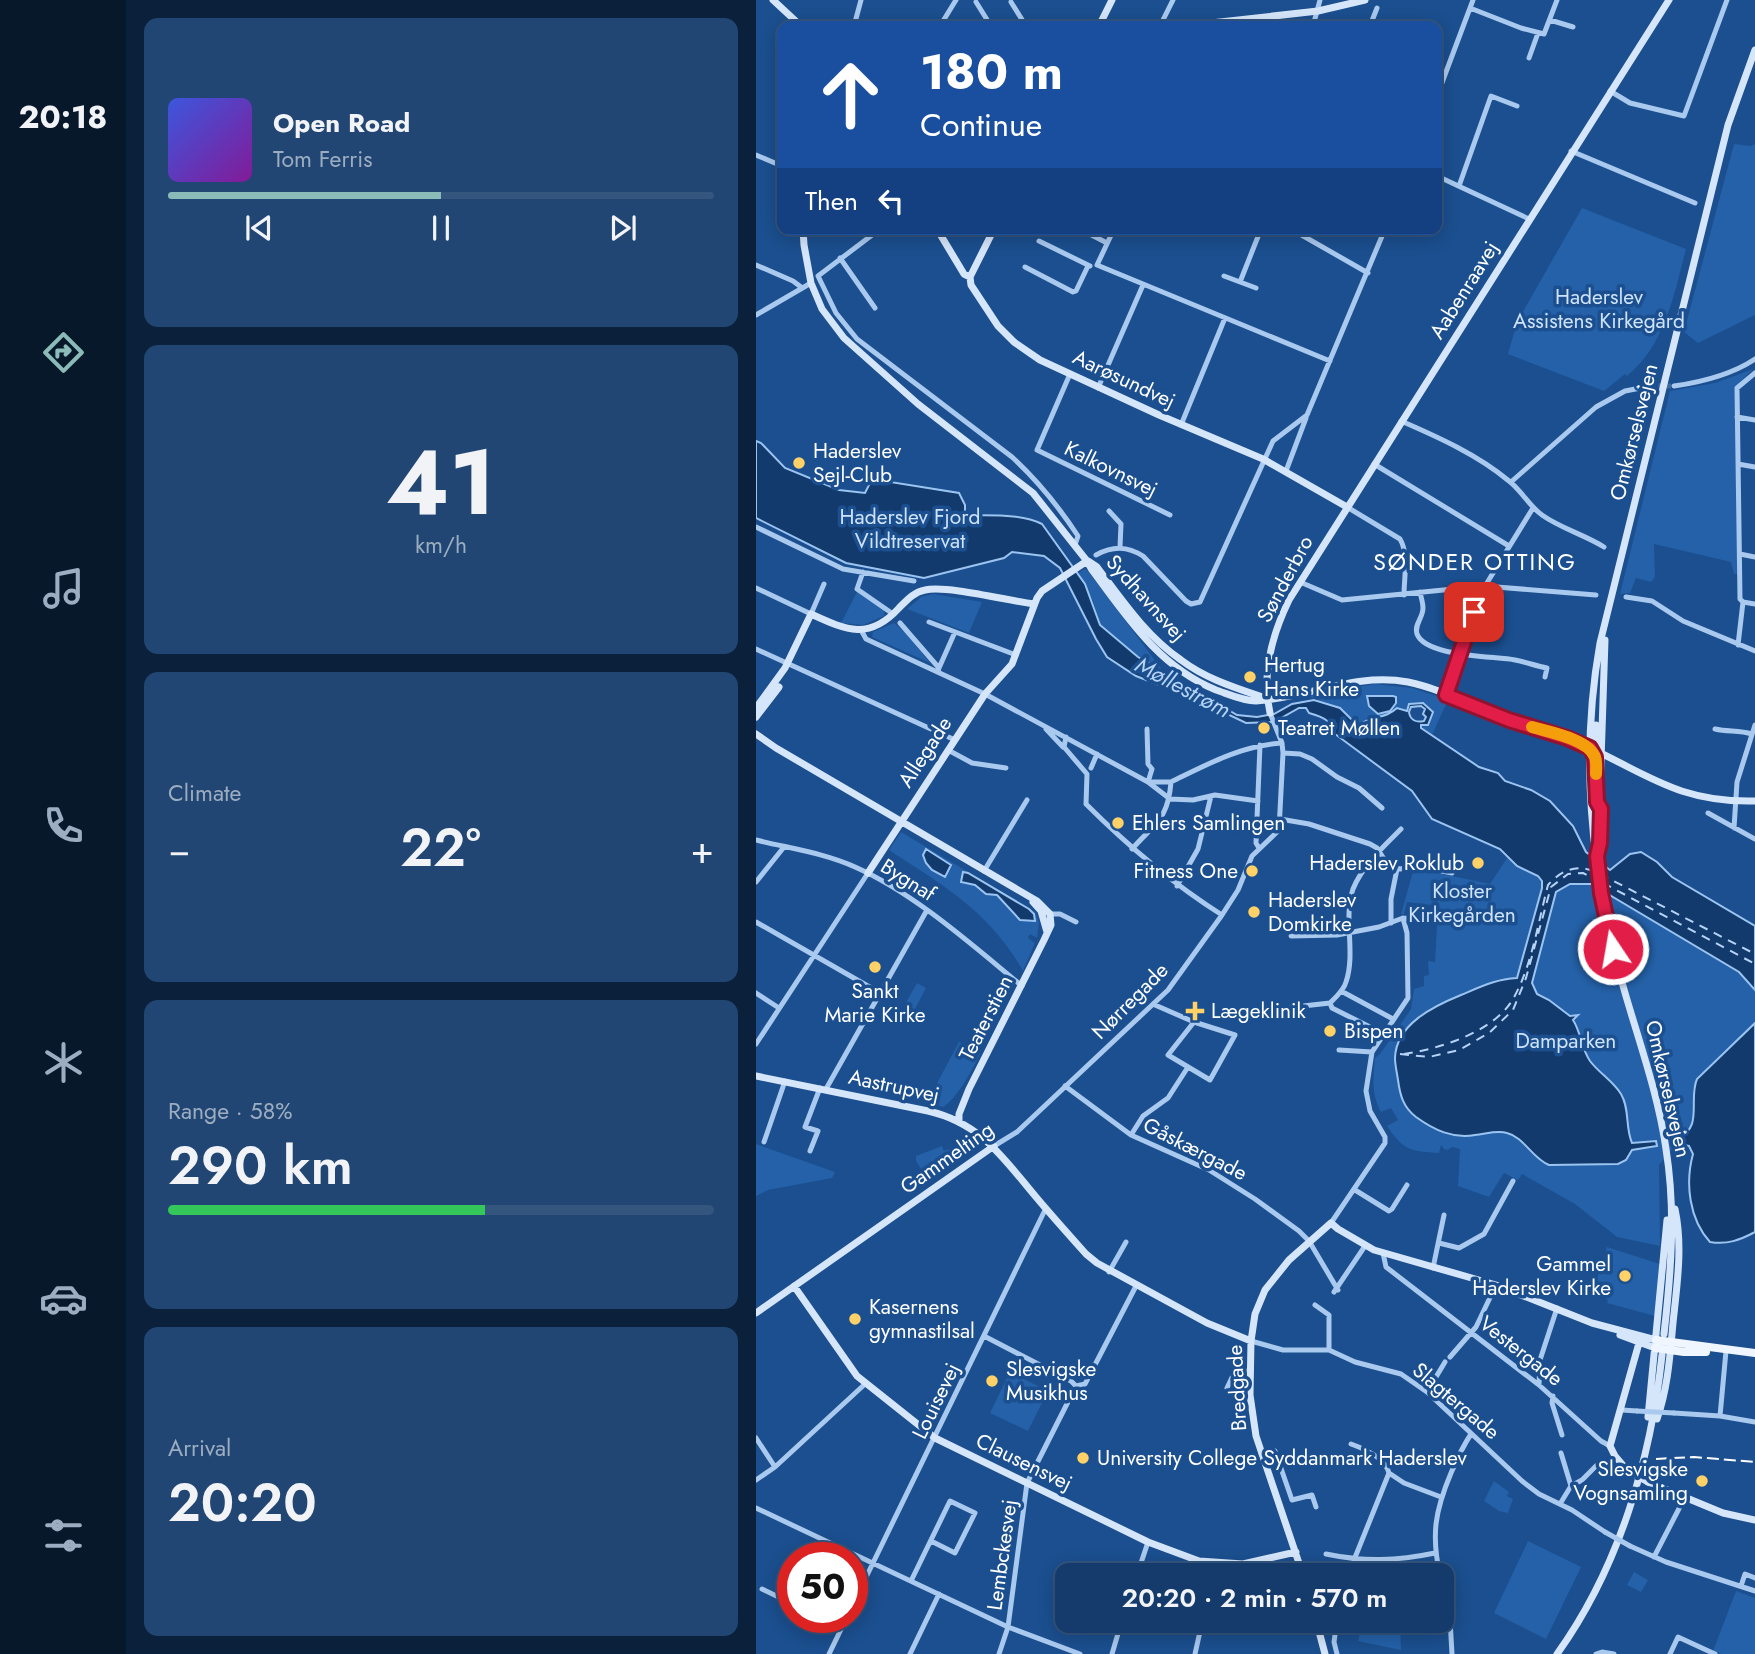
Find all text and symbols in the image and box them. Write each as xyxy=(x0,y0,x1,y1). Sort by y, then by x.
text: 180 m xyxy=(920,37,1063,107)
icon: ahead xyxy=(805,49,896,140)
text: 20:18 xyxy=(19,94,107,140)
text: Continue xyxy=(920,102,1042,148)
text: Open Road xyxy=(273,104,410,142)
text: Tom Ferris xyxy=(273,142,372,176)
text: Then xyxy=(805,182,858,220)
icon: left xyxy=(872,182,910,220)
icon: previous xyxy=(240,209,278,247)
icon: pause xyxy=(422,209,460,247)
icon: next xyxy=(604,209,642,247)
street label: Aabenraavej xyxy=(1422,235,1506,345)
park label: Haderslev Assistens Kirkegård xyxy=(1513,282,1685,336)
icon: directions xyxy=(39,328,88,377)
street label: Aarøsundvej xyxy=(1068,342,1180,416)
street label: Omkørselsvejen xyxy=(1602,360,1666,504)
text: 41 xyxy=(386,417,496,548)
street label: Kalkovnsvej xyxy=(1059,433,1163,505)
place label: Haderslev Sejl-Club xyxy=(813,436,902,490)
marker: Haderslev Sejl-Club xyxy=(791,455,807,471)
park label: Haderslev Fjord Vildtreservat xyxy=(840,502,980,556)
text: km/h xyxy=(415,528,467,562)
street label: Sønderbro xyxy=(1250,530,1320,628)
district label: SØNDER OTTING xyxy=(1373,545,1577,579)
street label: Sydhavnsvej xyxy=(1099,548,1193,648)
icon: music xyxy=(39,564,88,613)
pin xyxy=(1444,582,1504,642)
icon: arrive xyxy=(1455,593,1493,631)
water label: Møllestrøm xyxy=(1129,648,1237,726)
place label: Hertug Hans Kirke xyxy=(1264,650,1359,704)
marker: Hertug Hans Kirke xyxy=(1242,669,1258,685)
street label: Allegade xyxy=(891,710,959,793)
place label: Teatret Møllen xyxy=(1278,713,1401,743)
marker: Teatret Møllen xyxy=(1256,720,1272,736)
text: Climate xyxy=(168,776,241,810)
icon: phone xyxy=(39,801,88,850)
place label: Ehlers Samlingen xyxy=(1132,808,1285,838)
text: 22° xyxy=(400,810,481,886)
marker: Ehlers Samlingen xyxy=(1110,815,1126,831)
text: − xyxy=(168,822,190,877)
text: + xyxy=(691,822,714,877)
place label: Haderslev Roklub xyxy=(1309,848,1464,878)
street label: Bygnaf xyxy=(875,851,942,909)
marker: Haderslev Roklub xyxy=(1470,855,1486,871)
place label: Fitness One xyxy=(1134,856,1238,886)
marker: Fitness One xyxy=(1244,863,1260,879)
park label: Kloster Kirkegården xyxy=(1408,876,1516,930)
place label: Haderslev Domkirke xyxy=(1268,885,1357,939)
marker: Haderslev Domkirke xyxy=(1246,904,1262,920)
position arrow xyxy=(1576,912,1650,986)
street label: Nørregade xyxy=(1085,956,1175,1046)
marker: Sankt Marie Kirke xyxy=(867,959,883,975)
street label: Teaterstien xyxy=(952,970,1020,1066)
place label: Sankt Marie Kirke xyxy=(824,976,926,1030)
place label: Lægeklinik xyxy=(1211,996,1307,1026)
marker: Lægeklinik xyxy=(1185,1001,1205,1021)
place label: Bispen xyxy=(1344,1016,1403,1046)
street label: Omkørselsvejen xyxy=(1638,1017,1698,1161)
marker: Bispen xyxy=(1322,1023,1338,1039)
park label: Damparken xyxy=(1516,1026,1616,1056)
icon: climate xyxy=(39,1038,88,1087)
street label: Aastrupvej xyxy=(846,1062,942,1110)
text: Range · 58% xyxy=(168,1094,292,1128)
street label: Gåskærgade xyxy=(1138,1110,1252,1188)
street label: Gammelting xyxy=(894,1115,1000,1201)
text: 290 km xyxy=(168,1128,353,1204)
place label: Gammel Haderslev Kirke xyxy=(1472,1249,1611,1303)
marker: Gammel Haderslev Kirke xyxy=(1617,1268,1633,1284)
icon: car xyxy=(39,1274,88,1323)
place label: Kasernens gymnastilsal xyxy=(869,1292,975,1346)
street label: Vestergade xyxy=(1473,1309,1569,1393)
marker: Kasernens gymnastilsal xyxy=(847,1311,863,1327)
street label: Bredgade xyxy=(1220,1344,1254,1432)
place label: Slesvigske Musikhus xyxy=(1006,1354,1097,1408)
street label: Slagtergade xyxy=(1406,1355,1506,1447)
street label: Louisevej xyxy=(905,1358,967,1444)
marker: Slesvigske Musikhus xyxy=(984,1373,1000,1389)
street label: Clausensvej xyxy=(971,1426,1077,1498)
text: Arrival xyxy=(168,1431,231,1465)
place label: University College Syddanmark Haderslev xyxy=(1097,1443,1467,1473)
marker: University College Syddanmark Haderslev xyxy=(1075,1450,1091,1466)
place label: Slesvigske Vognsamling xyxy=(1573,1454,1688,1508)
text: 20:20 xyxy=(168,1465,317,1541)
marker: Slesvigske Vognsamling xyxy=(1694,1473,1710,1489)
street label: Lembckesvej xyxy=(979,1498,1025,1612)
icon: filters xyxy=(39,1511,88,1560)
speed limit sign: 50 xyxy=(777,1542,868,1633)
text: 20:20 · 2 min · 570 m xyxy=(1122,1579,1387,1617)

